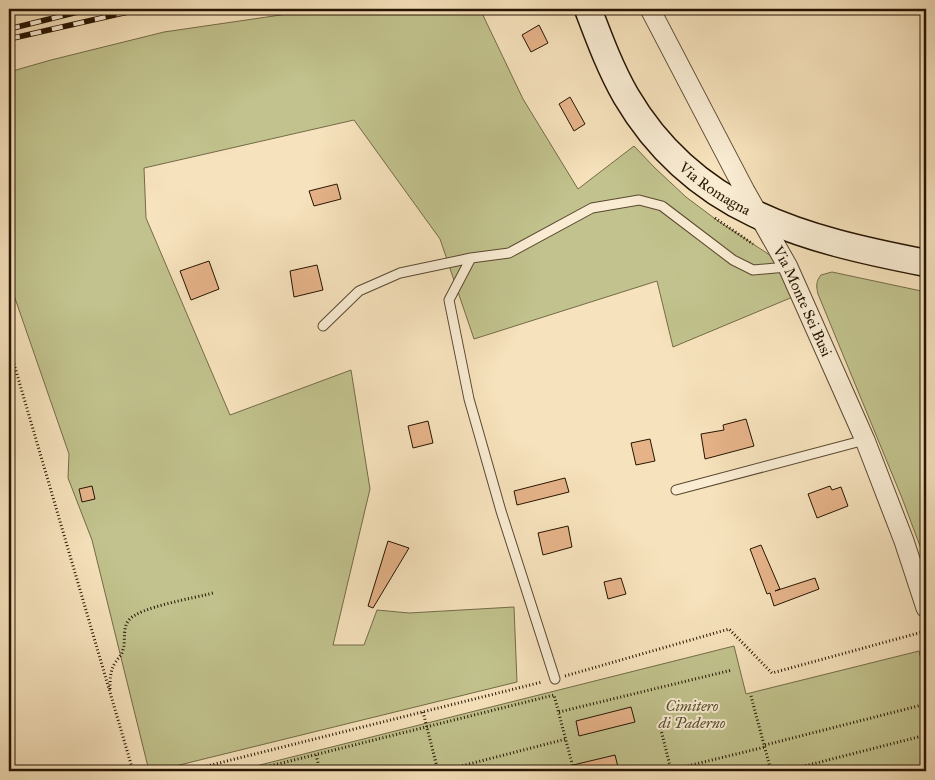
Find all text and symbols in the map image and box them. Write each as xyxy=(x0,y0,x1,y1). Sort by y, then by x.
street label: Via Romagna xyxy=(675,158,754,219)
street label: Via Monte Sei Busi xyxy=(769,242,836,360)
park label: Cimitero di Paderno xyxy=(658,697,726,732)

